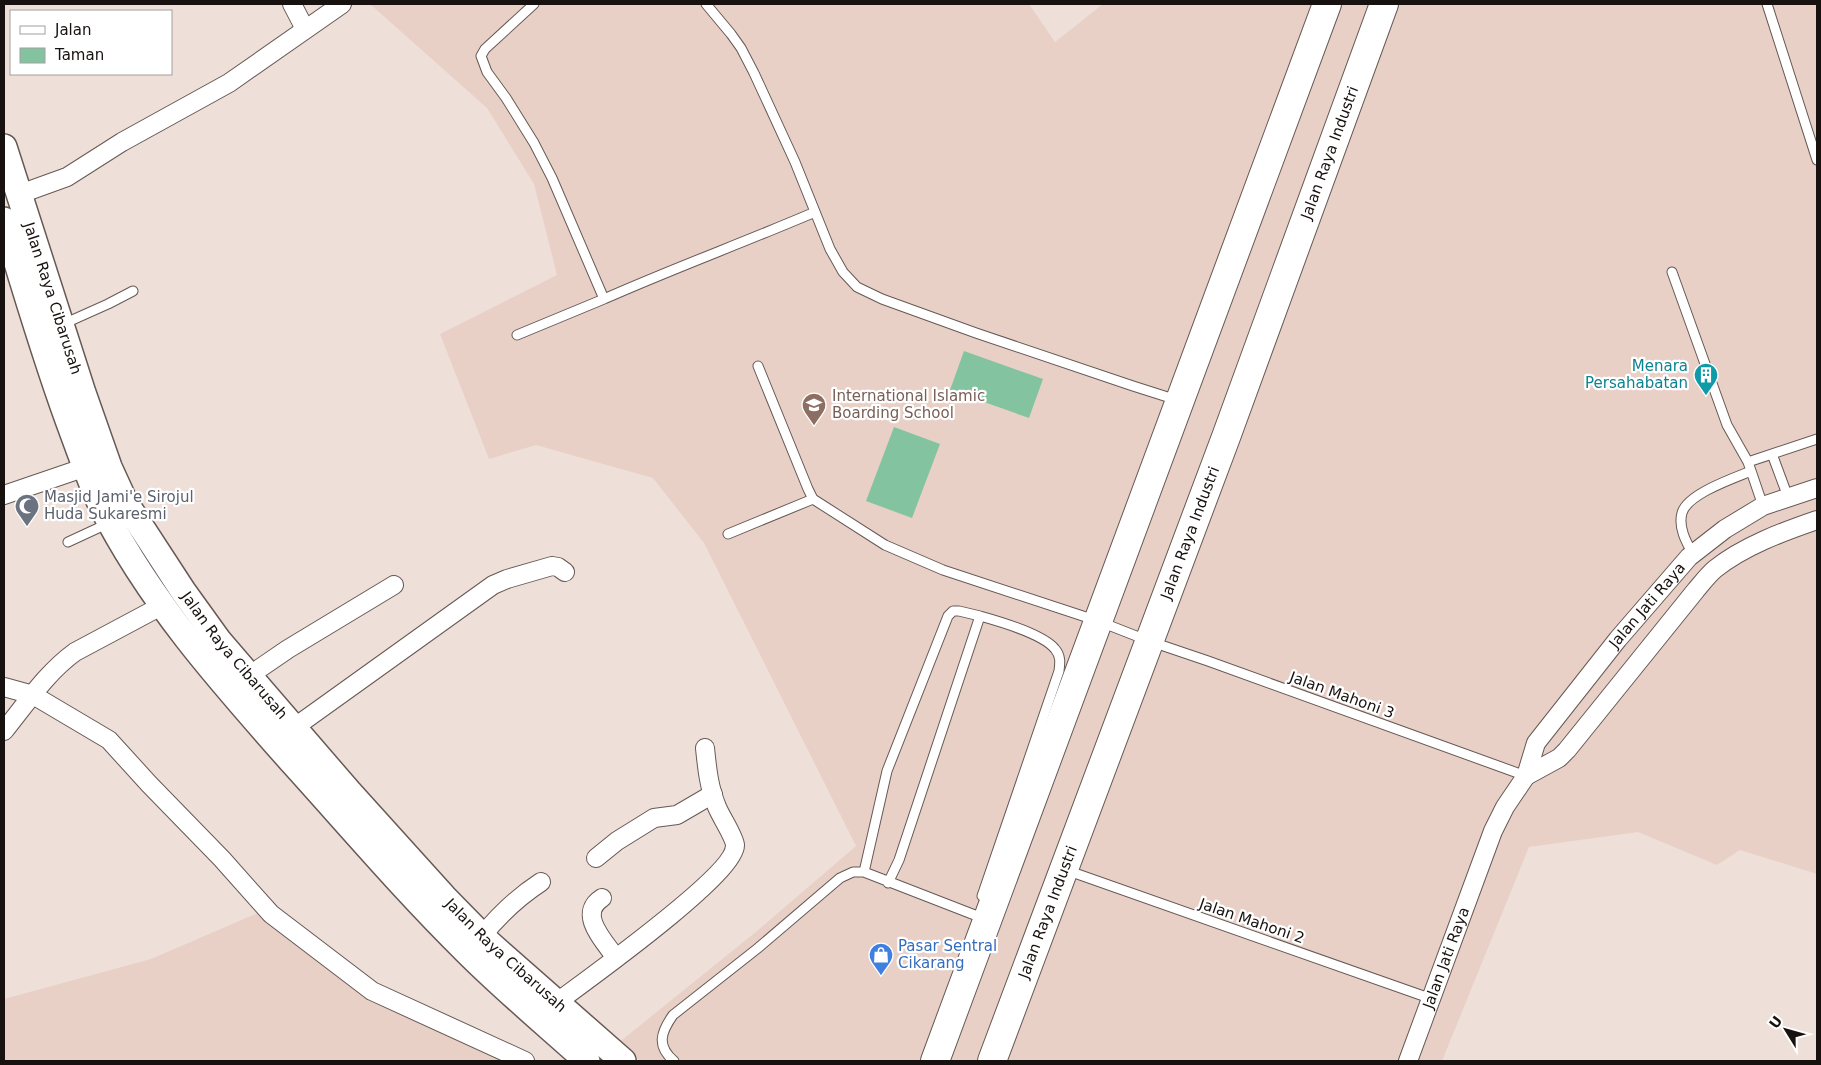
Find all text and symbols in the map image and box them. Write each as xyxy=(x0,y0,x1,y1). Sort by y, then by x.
legend xyxy=(10,10,172,75)
text: Jalan xyxy=(54,21,91,39)
text: Taman xyxy=(54,46,104,64)
street label: Jalan Raya Industri xyxy=(1297,84,1362,223)
street label: Jalan Raya Cibarusah xyxy=(19,219,86,377)
place label: Menara Persahabatan xyxy=(1585,357,1688,392)
building icon: Menara Persahabatan xyxy=(1693,362,1719,396)
place label: International Islamic Boarding School xyxy=(832,387,985,422)
school or university icon: International Islamic Boarding School xyxy=(801,392,827,426)
street label: Jalan Raya Industri xyxy=(1157,464,1223,603)
place label: Masjid Jami'e Sirojul Huda Sukaresmi xyxy=(44,488,194,523)
mosque icon: Masjid Jami'e Sirojul Huda Sukaresmi xyxy=(14,493,40,527)
street label: Jalan Jati Raya xyxy=(1605,559,1689,652)
street label: Jalan Raya Cibarusah xyxy=(177,587,291,723)
street label: Jalan Mahoni 3 xyxy=(1286,667,1397,722)
street label: Jalan Raya Industri xyxy=(1014,843,1081,982)
street label: Jalan Raya Cibarusah xyxy=(441,894,570,1016)
street label: Jalan Mahoni 2 xyxy=(1196,894,1307,947)
street label: Jalan Jati Raya xyxy=(1419,904,1473,1012)
place label: Pasar Sentral Cikarang xyxy=(898,937,997,972)
shop icon: Pasar Sentral Cikarang xyxy=(868,942,894,976)
north arrow xyxy=(1761,1005,1811,1055)
text: U xyxy=(1766,1013,1785,1032)

